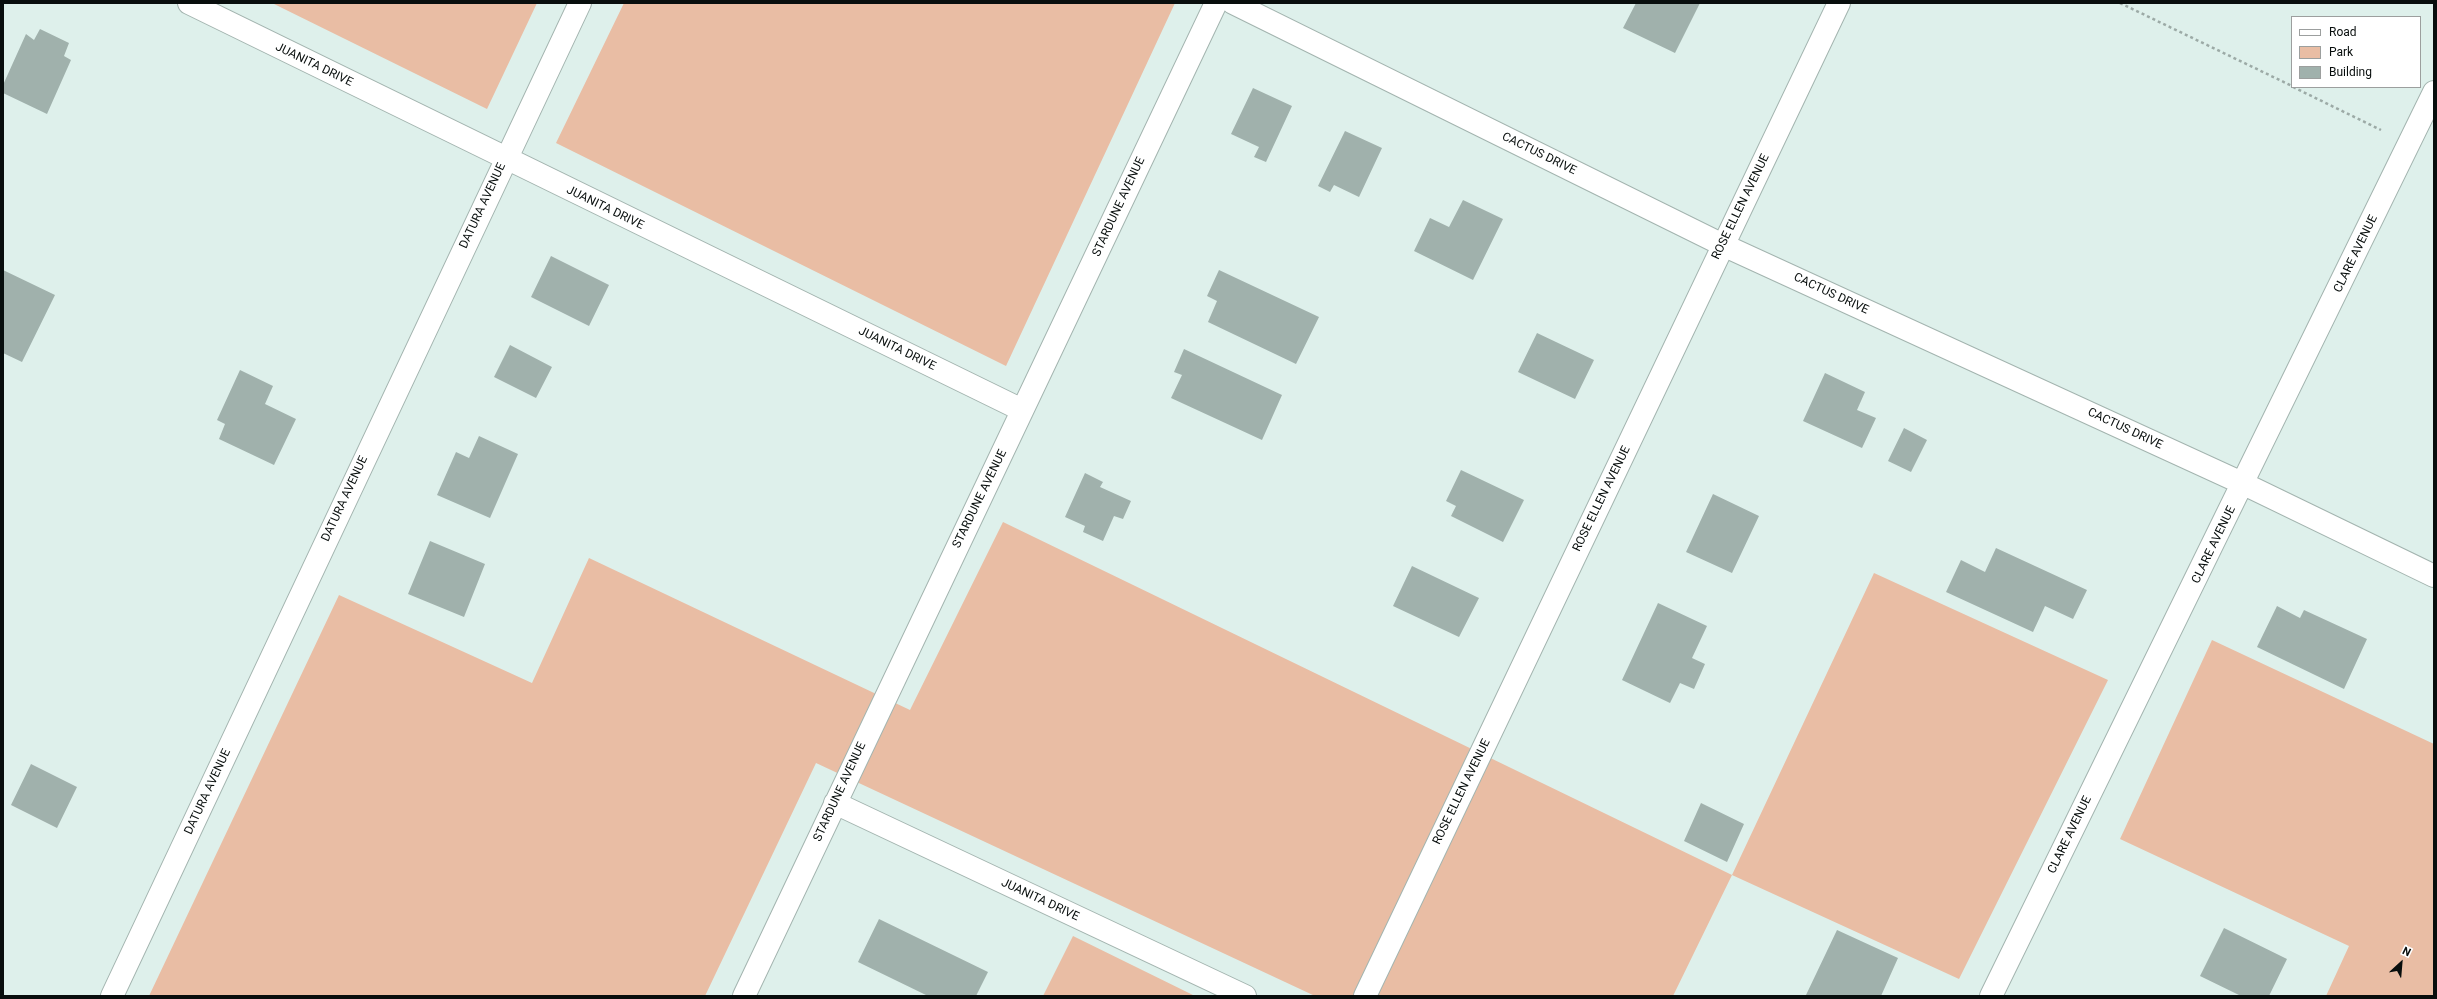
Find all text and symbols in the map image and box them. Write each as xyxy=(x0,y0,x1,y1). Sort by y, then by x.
legend xyxy=(2291,16,2421,88)
text: Road xyxy=(2329,25,2357,39)
street label: JUANITA DRIVE xyxy=(273,40,355,90)
text: Park xyxy=(2329,45,2353,59)
text: Building xyxy=(2329,65,2372,79)
street label: CACTUS DRIVE xyxy=(1499,130,1579,178)
street label: ROSE ELLEN AVENUE xyxy=(1709,152,1773,262)
street label: STARDUNE AVENUE xyxy=(1090,155,1148,259)
street label: DATURA AVENUE xyxy=(457,161,509,251)
street label: JUANITA DRIVE xyxy=(564,183,646,233)
street label: CLARE AVENUE xyxy=(2331,213,2381,295)
street label: CACTUS DRIVE xyxy=(1791,270,1871,318)
street label: JUANITA DRIVE xyxy=(856,324,938,374)
street label: CACTUS DRIVE xyxy=(2085,405,2165,453)
street label: ROSE ELLEN AVENUE xyxy=(1570,444,1634,554)
street label: STARDUNE AVENUE xyxy=(950,447,1010,551)
street label: DATURA AVENUE xyxy=(319,454,371,544)
street label: CLARE AVENUE xyxy=(2189,504,2239,586)
street label: ROSE ELLEN AVENUE xyxy=(1430,737,1494,847)
street label: STARDUNE AVENUE xyxy=(811,740,869,844)
street label: DATURA AVENUE xyxy=(182,747,234,837)
street label: CLARE AVENUE xyxy=(2045,794,2095,876)
street label: JUANITA DRIVE xyxy=(999,876,1081,924)
north arrow xyxy=(2381,943,2421,983)
text: N xyxy=(2400,944,2413,959)

